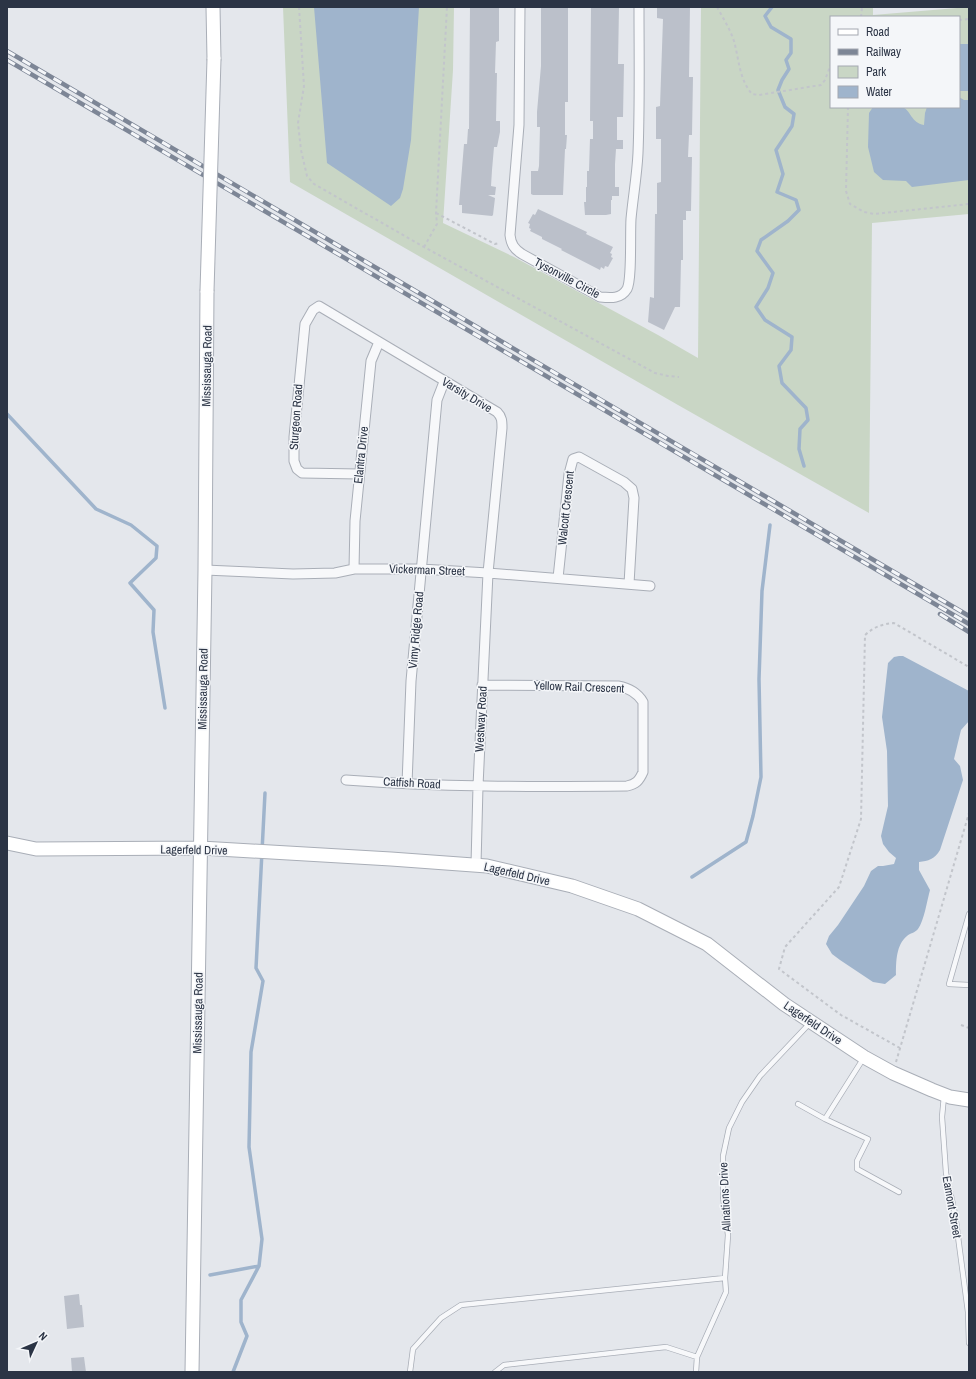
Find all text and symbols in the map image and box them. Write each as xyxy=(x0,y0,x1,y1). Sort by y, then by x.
legend xyxy=(830,16,960,108)
text: Road xyxy=(866,24,890,40)
text: Railway xyxy=(866,44,901,60)
text: Park xyxy=(866,64,886,80)
text: Water xyxy=(866,84,893,100)
street label: Tysonville Circle xyxy=(531,254,603,302)
street label: Mississauga Road xyxy=(198,325,216,407)
street label: Varsity Drive xyxy=(439,374,495,416)
street label: Sturgeon Road xyxy=(286,383,306,451)
street label: Elantra Drive xyxy=(350,426,372,484)
street label: Walcott Crescent xyxy=(554,470,578,546)
street label: Vickerman Street xyxy=(389,561,465,579)
street label: Vimy Ridge Road xyxy=(405,591,427,669)
street label: Mississauga Road xyxy=(194,648,212,730)
street label: Yellow Rail Crescent xyxy=(533,677,625,697)
street label: Westway Road xyxy=(471,686,491,752)
street label: Catfish Road xyxy=(383,774,441,792)
street label: Lagerfeld Drive xyxy=(160,841,228,859)
street label: Lagerfeld Drive xyxy=(482,859,552,889)
street label: Mississauga Road xyxy=(189,972,207,1054)
street label: Lagerfeld Drive xyxy=(781,998,845,1048)
street label: Allnations Drive xyxy=(715,1162,735,1233)
street label: Eamont Street xyxy=(939,1175,965,1240)
north arrow xyxy=(16,1323,56,1363)
text: N xyxy=(36,1329,50,1343)

